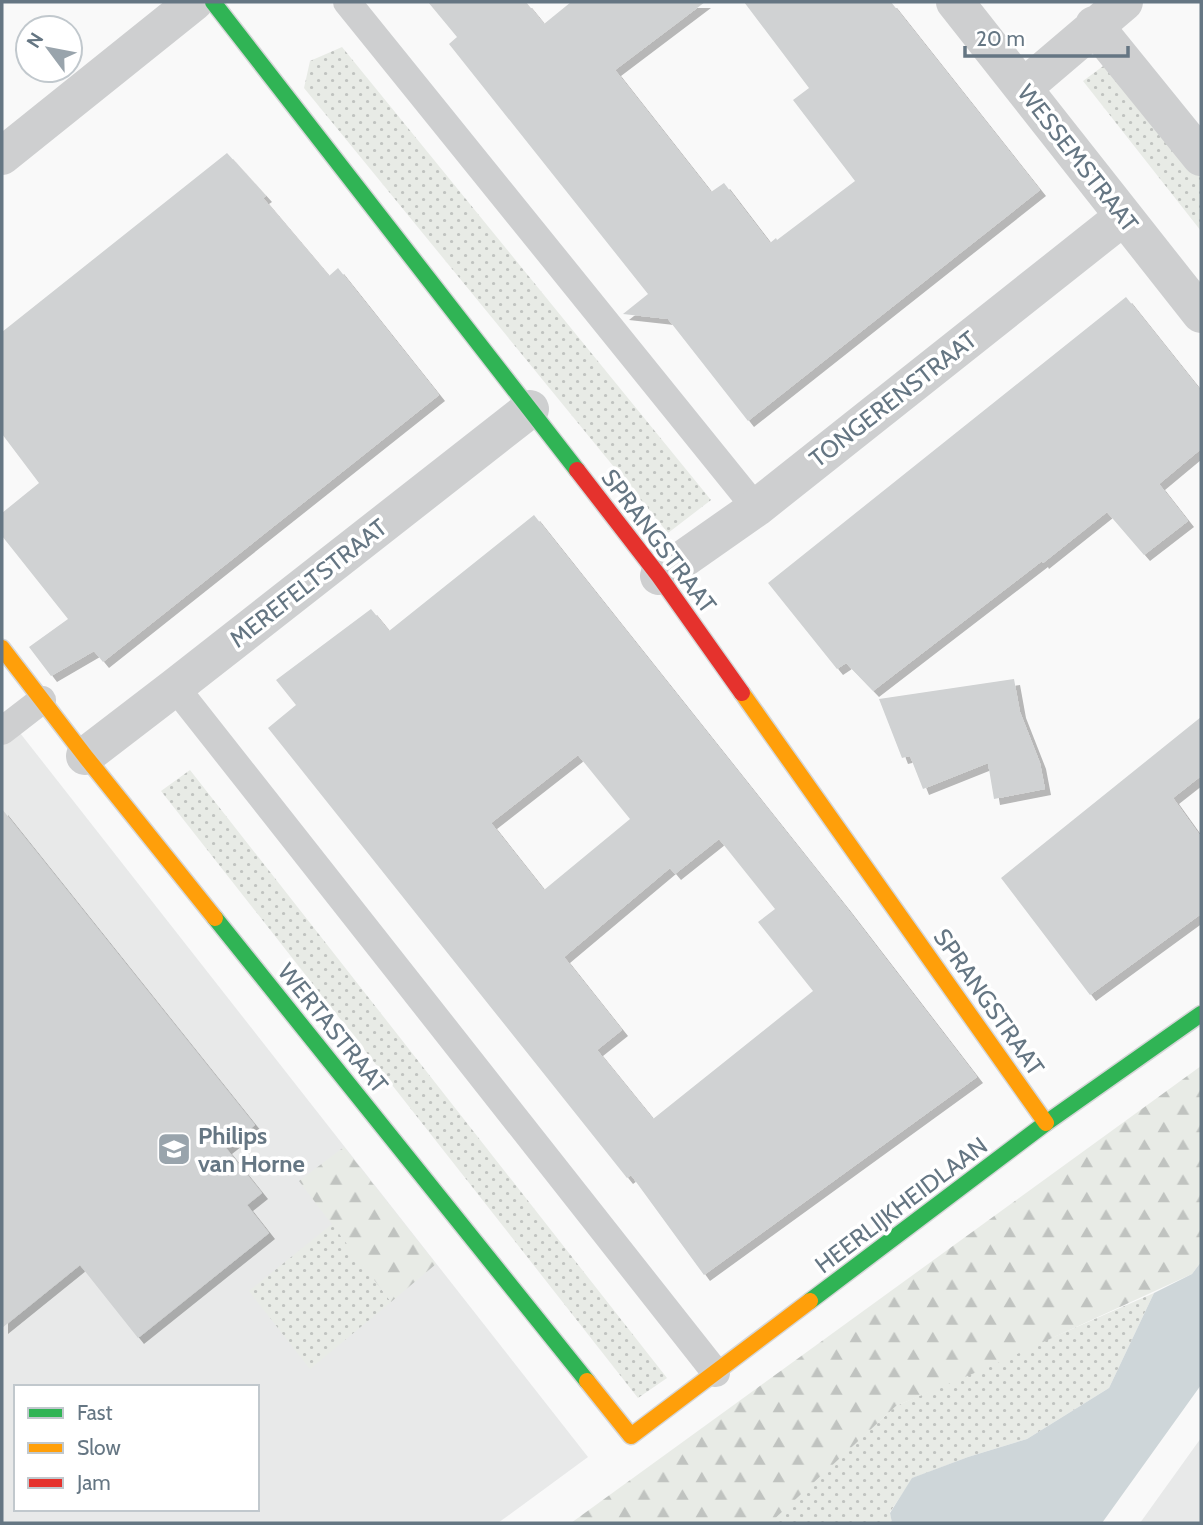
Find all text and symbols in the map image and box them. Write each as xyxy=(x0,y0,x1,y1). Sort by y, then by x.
north arrow xyxy=(14,14,84,84)
scale bar xyxy=(965,14,1128,58)
text: 20 m xyxy=(976,26,1025,51)
text: N xyxy=(22,28,48,52)
street label: WESSEMSTRAAT xyxy=(1011,78,1145,238)
street label: TONGERENSTRAAT xyxy=(804,325,982,473)
street label: SPRANGSTRAAT xyxy=(596,463,723,619)
street label: MEREFELTSTRAAT xyxy=(223,512,393,653)
street label: SPRANGSTRAAT xyxy=(928,923,1050,1081)
street label: WERTASTRAAT xyxy=(272,957,394,1099)
place label: Philips van Horne xyxy=(198,1121,305,1178)
school or university icon: Philips van Horne xyxy=(155,1130,193,1168)
street label: HEERLIJKHEIDLAAN xyxy=(809,1131,993,1279)
legend xyxy=(14,1385,259,1511)
text: Fast xyxy=(77,1400,113,1425)
text: Slow xyxy=(77,1435,121,1460)
text: Jam xyxy=(76,1470,111,1495)

